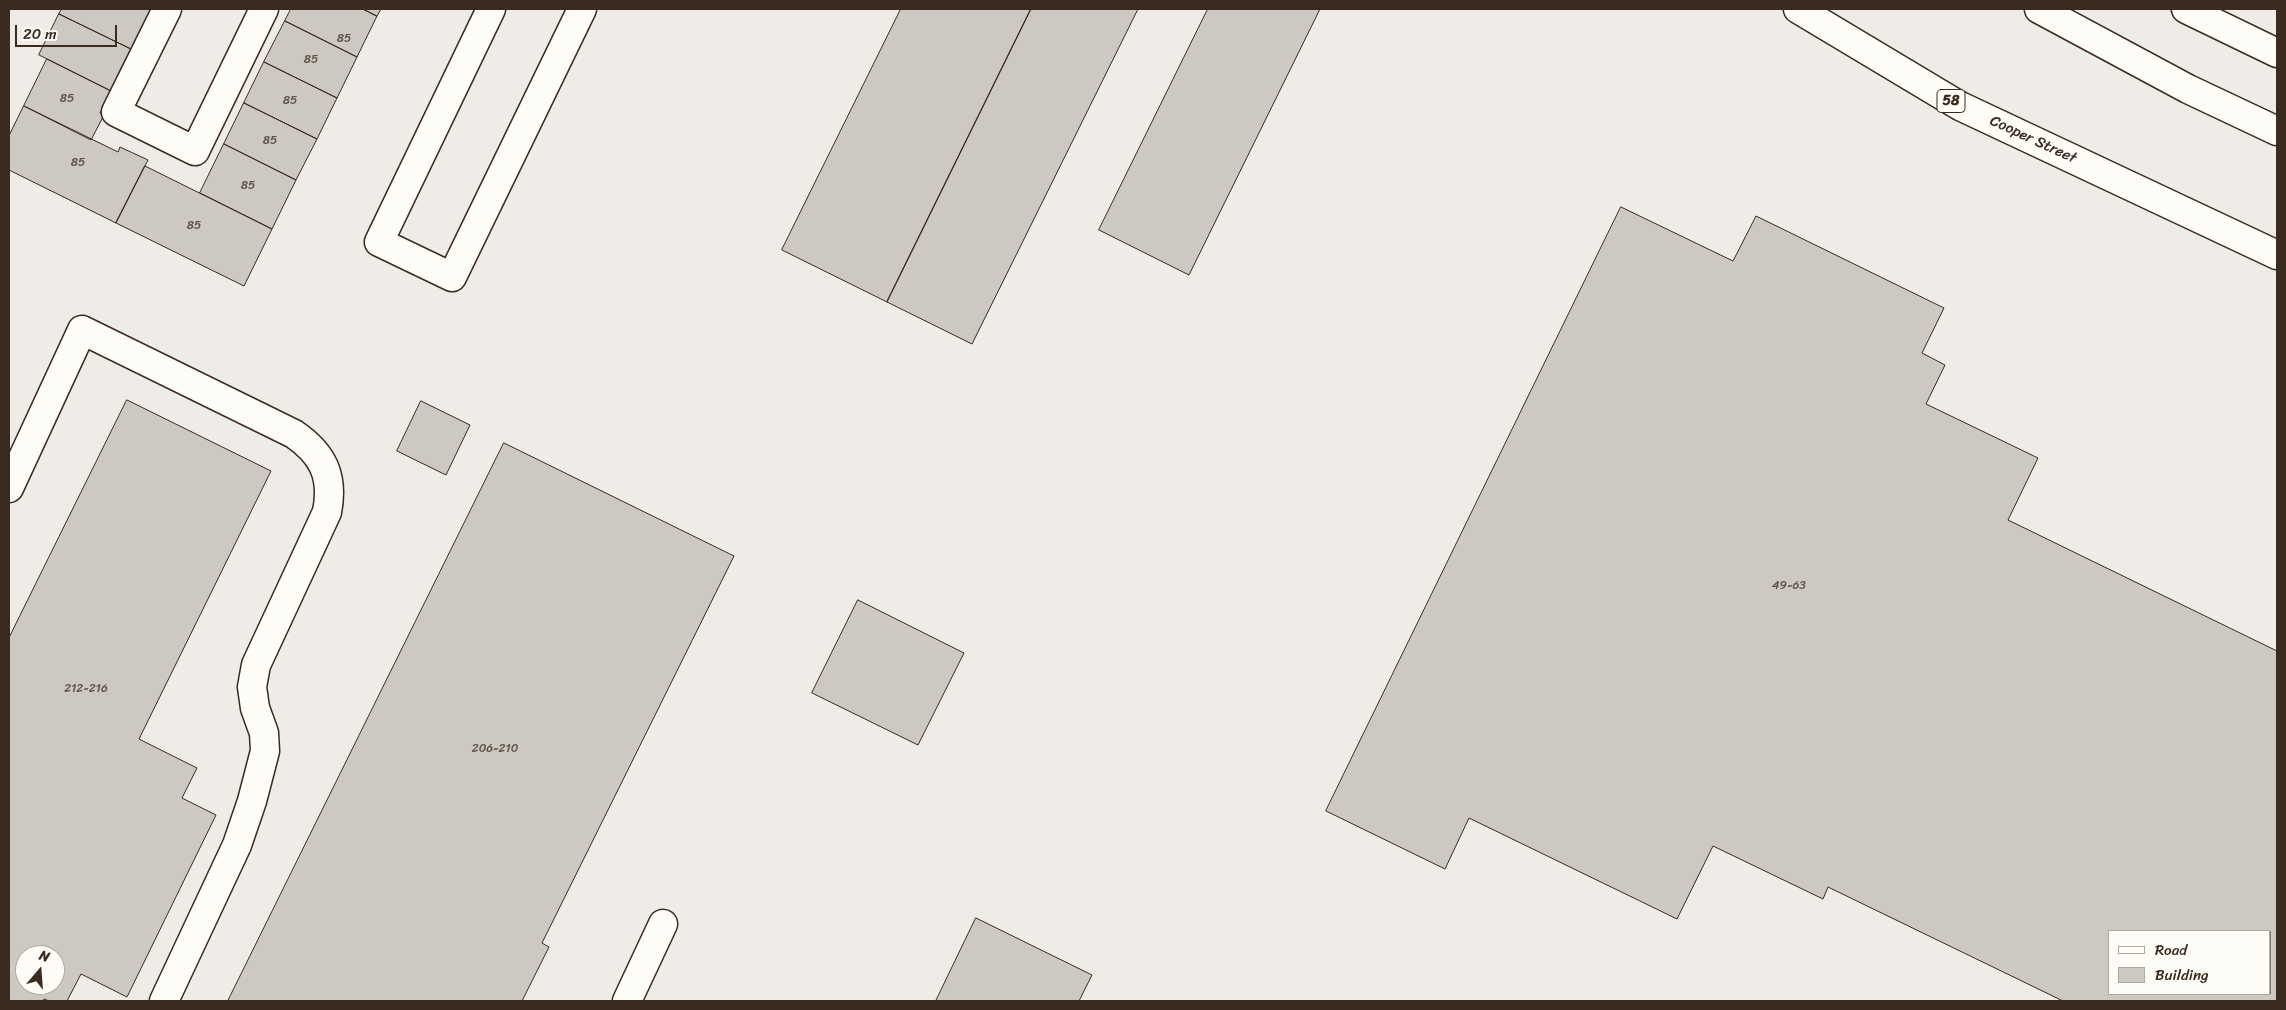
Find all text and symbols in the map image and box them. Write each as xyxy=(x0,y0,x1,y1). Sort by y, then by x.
scale bar xyxy=(18,15,120,47)
text: 20 m xyxy=(23,21,57,47)
house number: 85 xyxy=(337,32,351,46)
house number: 85 xyxy=(304,53,318,67)
road number: 58 xyxy=(1937,90,1965,112)
house number: 85 xyxy=(60,92,74,106)
house number: 85 xyxy=(283,94,297,108)
street label: Cooper Street xyxy=(1987,112,2079,168)
house number: 85 xyxy=(263,134,277,148)
house number: 85 xyxy=(71,156,85,170)
house number: 85 xyxy=(241,179,255,193)
house number: 85 xyxy=(187,219,201,233)
house number: 49-63 xyxy=(1772,579,1806,593)
house number: 212-216 xyxy=(64,682,108,696)
house number: 206-210 xyxy=(472,742,518,756)
legend xyxy=(2108,930,2271,995)
text: Road xyxy=(2155,937,2187,963)
text: N xyxy=(36,943,53,970)
north arrow xyxy=(15,945,65,995)
text: Building xyxy=(2155,962,2209,988)

